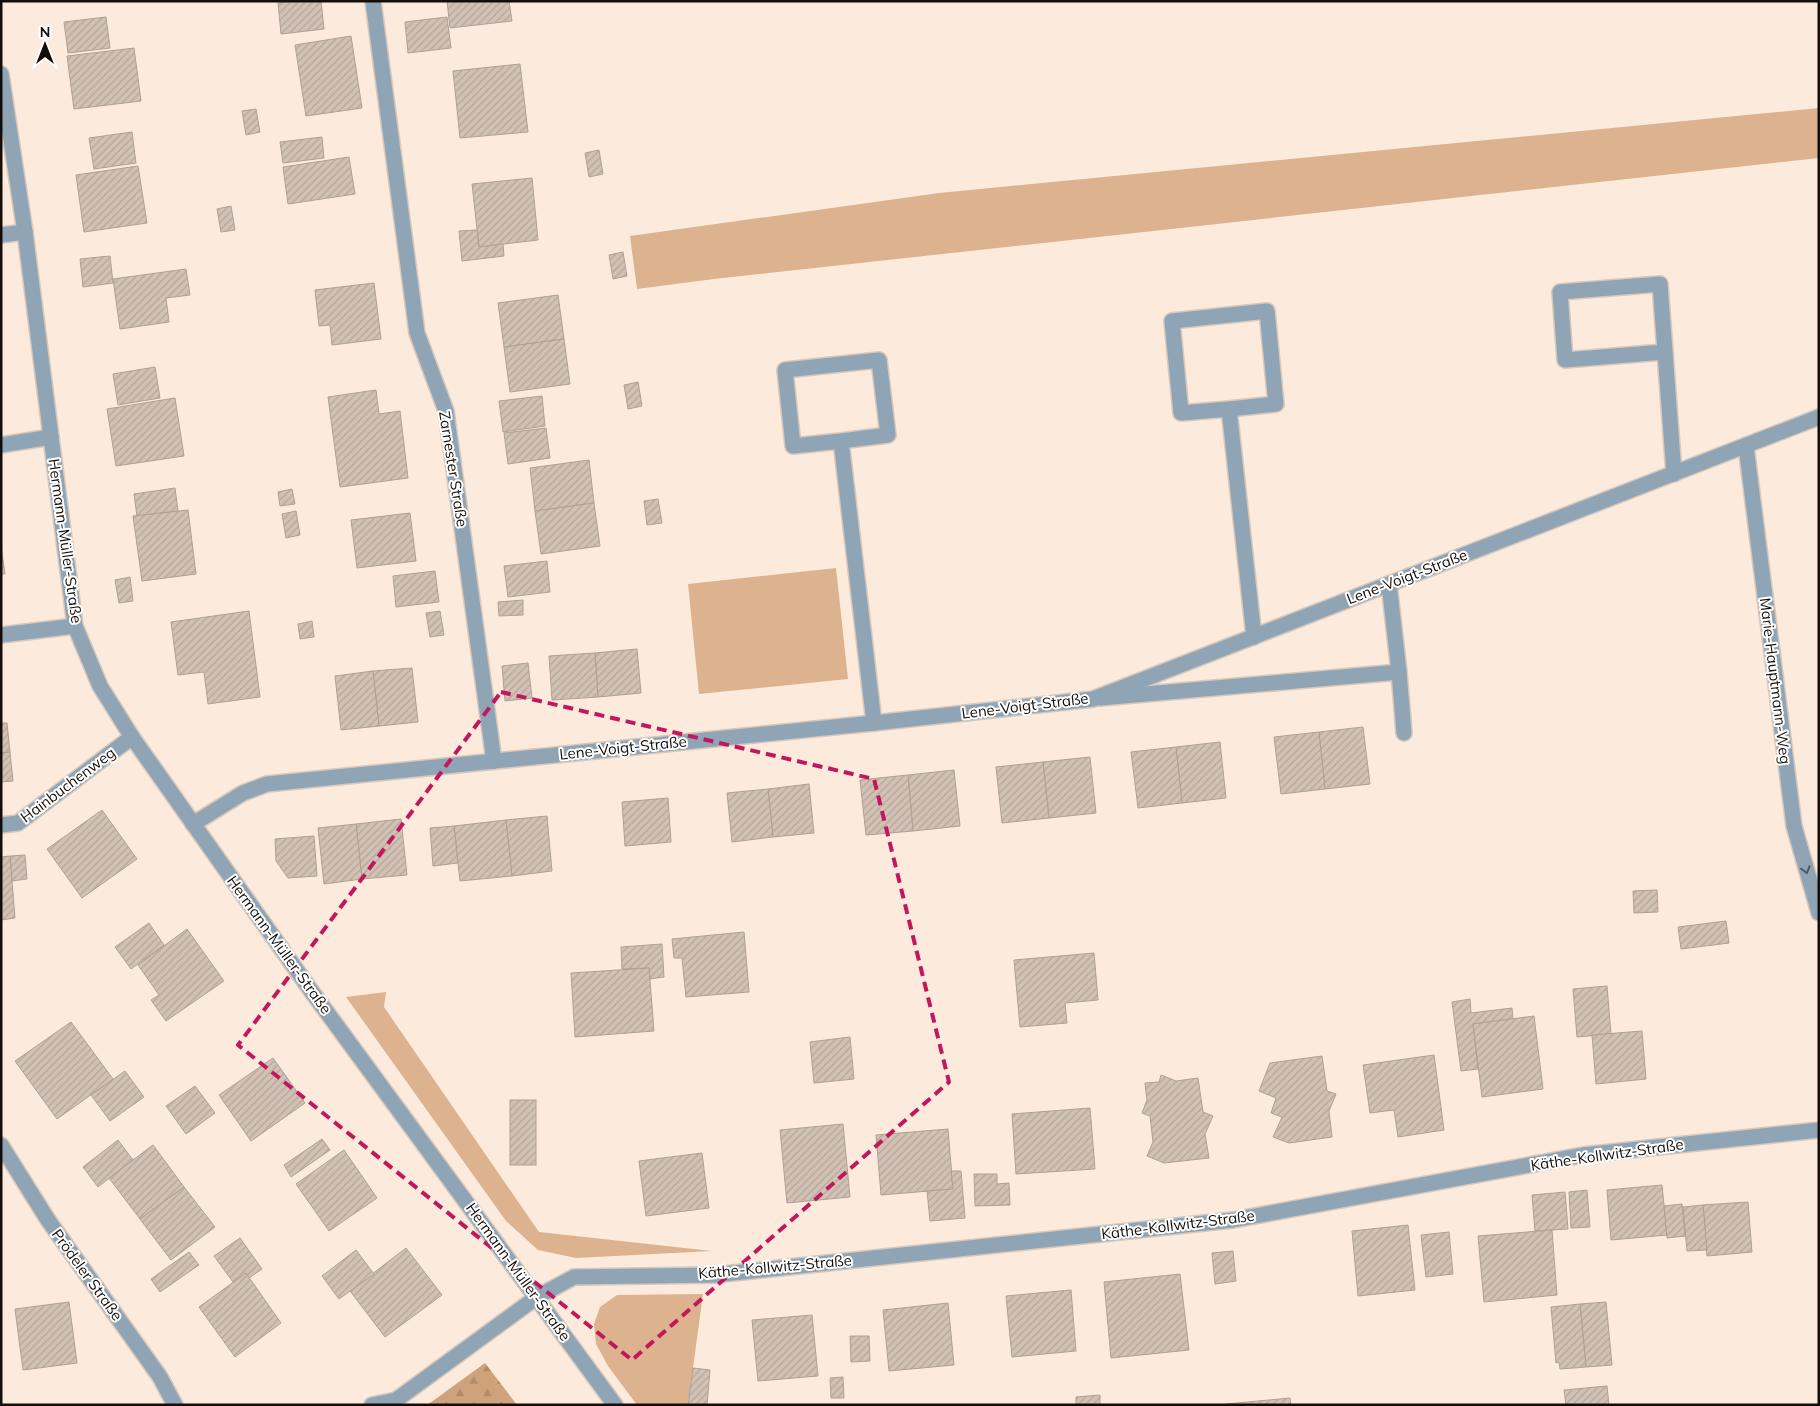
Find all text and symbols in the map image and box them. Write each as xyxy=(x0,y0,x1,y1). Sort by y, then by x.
north arrow xyxy=(20,20,70,70)
text: N xyxy=(40,23,50,41)
street label: Zarnester Straße xyxy=(435,410,472,528)
street label: Hermann-Müller-Straße xyxy=(45,457,86,624)
street label: Lene-Voigt-Straße xyxy=(1344,545,1470,608)
street label: Marie-Hauptmann-Weg xyxy=(1756,597,1795,765)
street label: Lene-Voigt-Straße xyxy=(960,688,1089,723)
street label: Lene-Voigt-Straße xyxy=(558,731,687,764)
street label: Hainbuchenweg xyxy=(17,743,119,826)
one-way arrow xyxy=(1801,865,1811,873)
street label: Hermann-Müller-Straße xyxy=(223,872,336,1017)
street label: Käthe-Kollwitz-Straße xyxy=(1529,1134,1685,1175)
street label: Hermann-Müller-Straße xyxy=(462,1199,575,1344)
street label: Käthe-Kollwitz-Straße xyxy=(1100,1206,1256,1243)
street label: Prödeler Straße xyxy=(48,1225,127,1324)
street label: Käthe-Kollwitz-Straße xyxy=(697,1250,853,1283)

